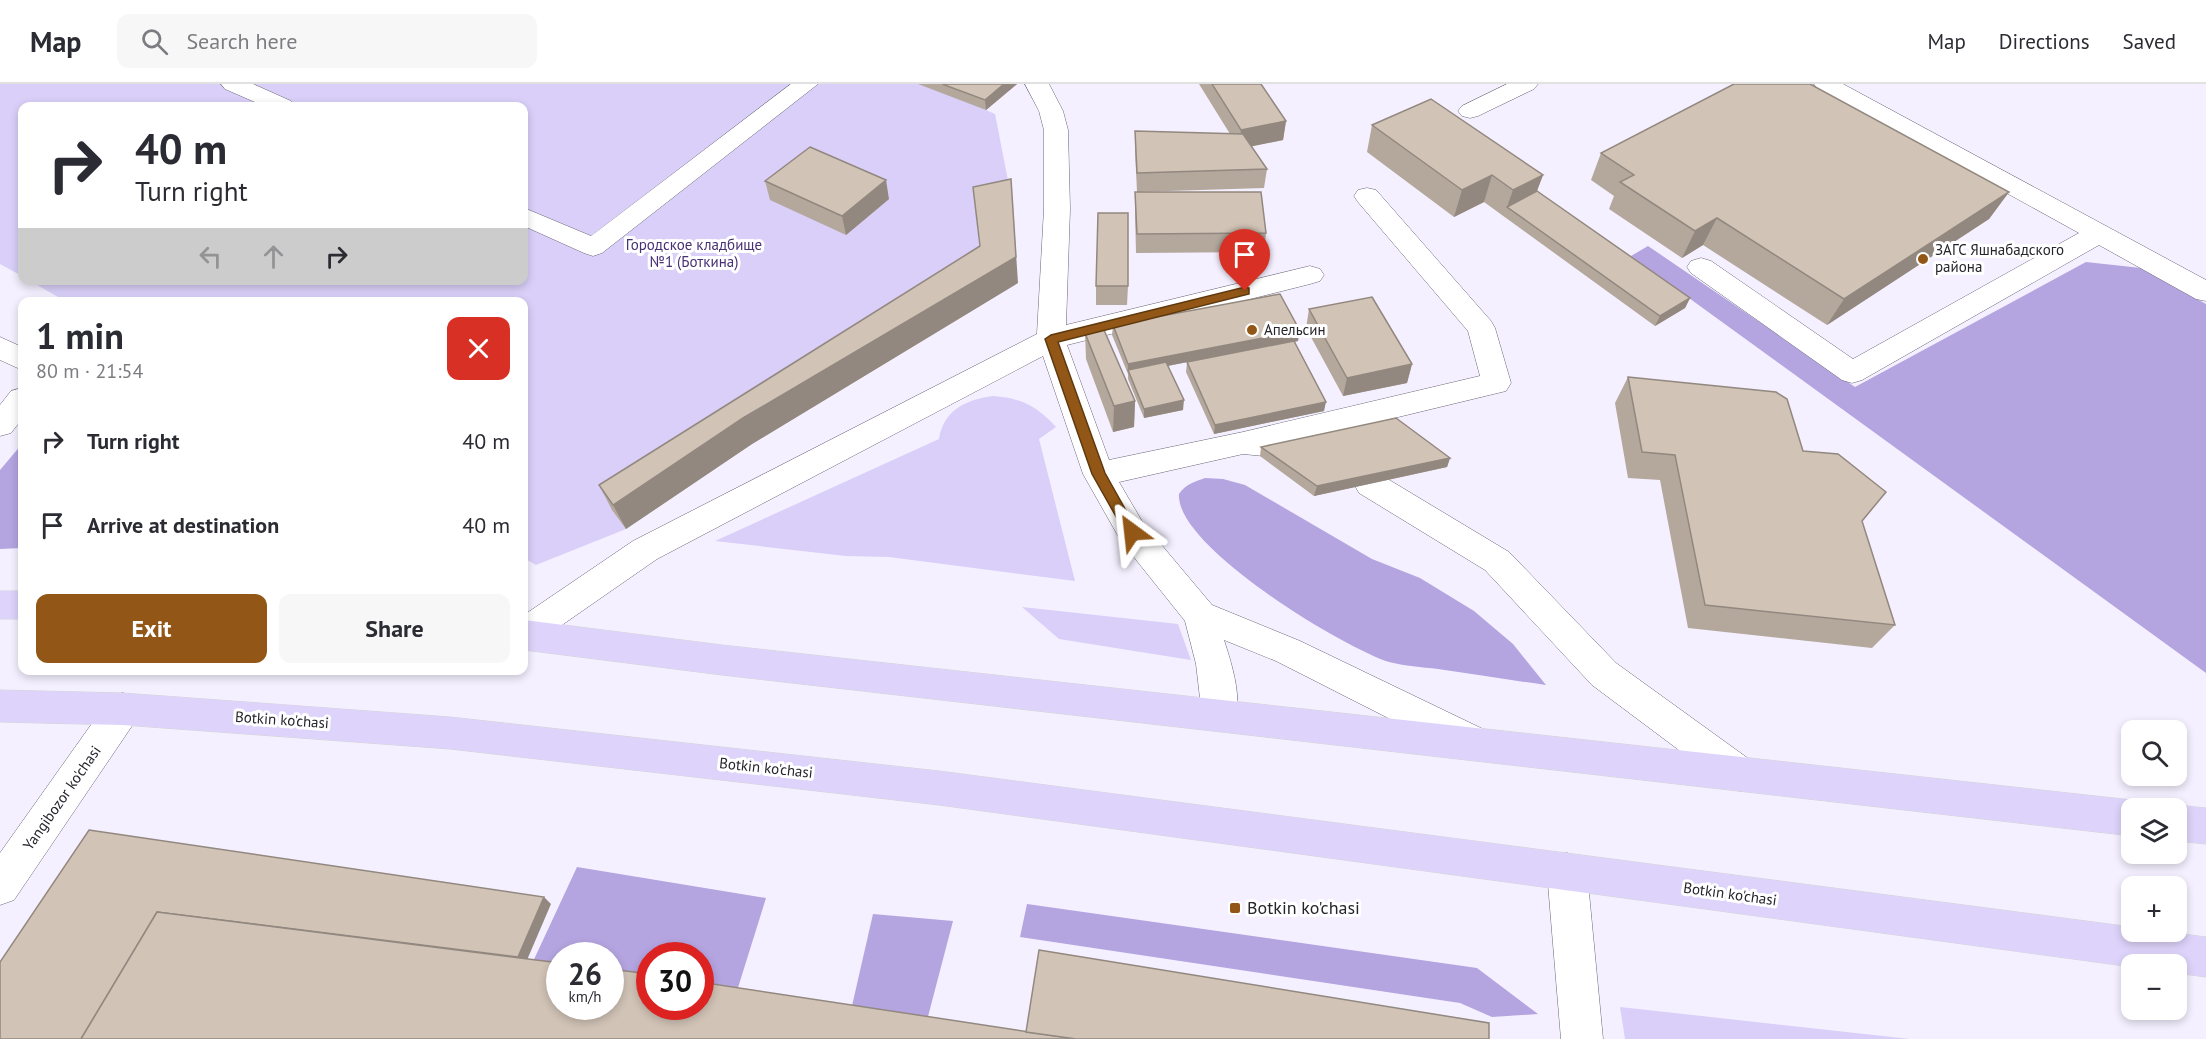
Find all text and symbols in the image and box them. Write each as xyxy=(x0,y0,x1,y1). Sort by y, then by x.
search box xyxy=(117,14,537,68)
text: Map xyxy=(30,23,81,60)
icon: search xyxy=(138,25,171,58)
text: Search here xyxy=(186,27,297,55)
text: Map xyxy=(1927,28,1966,55)
text: Directions xyxy=(1999,28,2090,55)
text: Saved xyxy=(2123,28,2176,55)
text: 40 m xyxy=(135,121,227,176)
icon: right xyxy=(36,126,114,204)
text: Turn right xyxy=(135,174,248,208)
pin xyxy=(1219,229,1270,291)
park label: Городское кладбище №1 (Боткина) xyxy=(626,235,762,271)
icon: arrive xyxy=(1228,238,1261,271)
icon: left xyxy=(194,240,227,273)
icon: ahead xyxy=(257,240,290,273)
icon: right xyxy=(320,240,353,273)
place label: ЗАГС Яшнабадского района xyxy=(1935,240,2064,276)
marker: ЗАГС Яшнабадского района xyxy=(1916,252,1930,266)
text: 1 min xyxy=(36,312,124,359)
button: close xyxy=(447,317,510,380)
place label: Апельсин xyxy=(1264,320,1326,339)
marker: Апельсин xyxy=(1245,323,1259,337)
text: 80 m · 21:54 xyxy=(36,358,143,384)
icon: right xyxy=(36,425,69,458)
text: Turn right xyxy=(87,427,179,455)
text: 40 m xyxy=(462,427,510,455)
position arrow xyxy=(1100,500,1164,564)
icon: arrive xyxy=(36,509,69,542)
text: Arrive at destination xyxy=(87,511,279,539)
text: 40 m xyxy=(462,511,510,539)
button: Exit xyxy=(36,594,267,663)
button: Share xyxy=(279,594,510,663)
street label: Botkin ko'chasi xyxy=(234,707,330,732)
map controls xyxy=(2121,720,2187,1020)
button: search xyxy=(2121,720,2187,786)
street label: Yangibozor ko'chasi xyxy=(18,742,105,854)
street label: Botkin ko'chasi xyxy=(718,753,814,782)
button: layers xyxy=(2121,798,2187,864)
button: + xyxy=(2121,876,2187,942)
street label: Botkin ko'chasi xyxy=(1682,878,1778,909)
place label: Botkin ko'chasi xyxy=(1247,896,1360,919)
marker: Botkin ko'chasi xyxy=(1228,901,1242,915)
speed limit sign: 30 xyxy=(636,942,714,1020)
text: 26 xyxy=(568,954,602,993)
button: − xyxy=(2121,954,2187,1020)
text: km/h xyxy=(569,987,601,1006)

